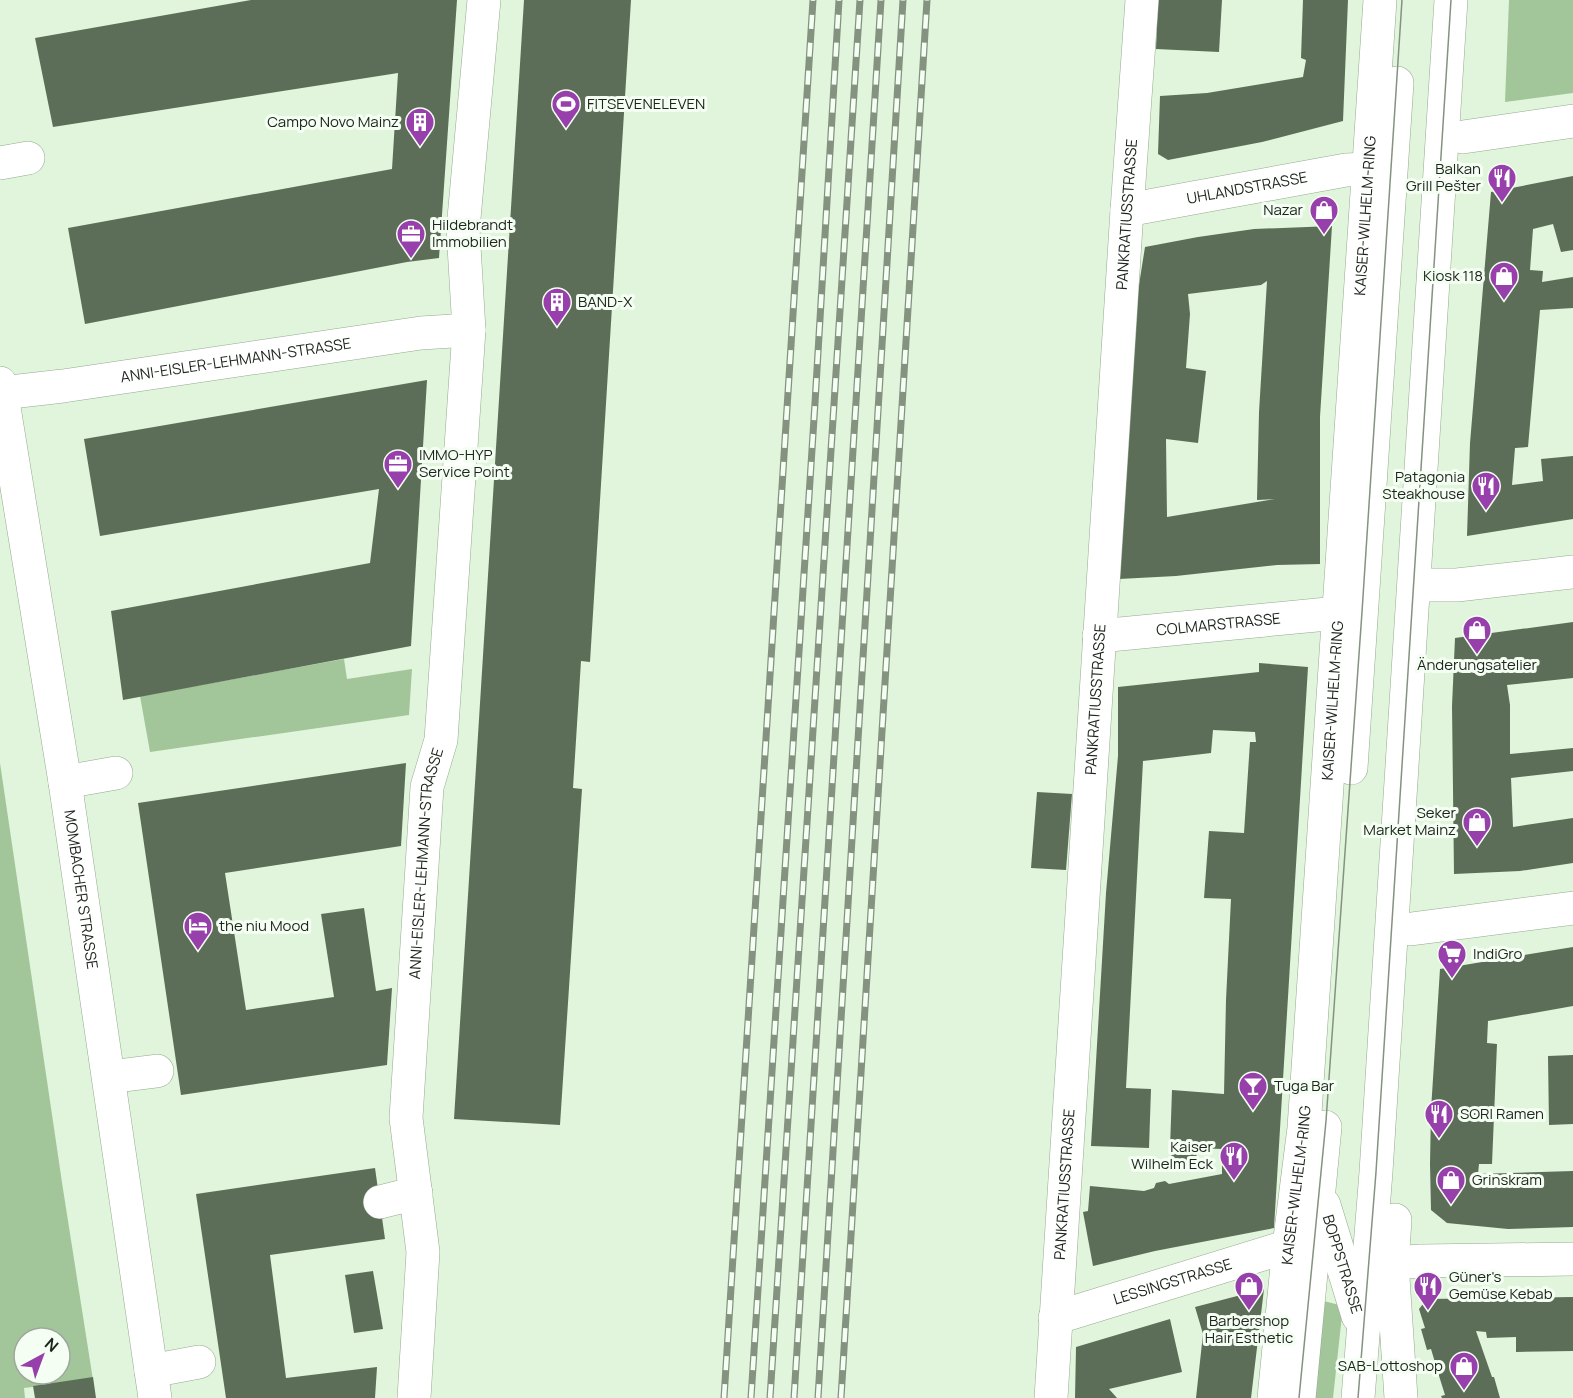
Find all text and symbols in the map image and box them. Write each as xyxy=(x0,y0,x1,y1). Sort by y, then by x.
sports icon: FITSEVENELEVEN xyxy=(550,88,582,130)
place label: FITSEVENELEVEN xyxy=(587,93,705,114)
building icon: Campo Novo Mainz xyxy=(404,106,436,148)
place label: Campo Novo Mainz xyxy=(267,111,399,132)
street label: KAISER-WILHELM-RING xyxy=(1349,135,1381,296)
street label: PANKRATIUSSTRASSE xyxy=(1111,138,1142,291)
place label: Balkan Grill Pešter xyxy=(1406,158,1482,196)
restaurant icon: Balkan Grill Pešter xyxy=(1486,162,1518,204)
street label: UHLANDSTRASSE xyxy=(1185,166,1309,209)
shop icon: Nazar xyxy=(1308,194,1340,236)
place label: Nazar xyxy=(1263,199,1304,220)
place label: Hildebrandt Immobilien xyxy=(432,214,513,252)
office icon: Hildebrandt Immobilien xyxy=(395,218,427,260)
shop icon: Kiosk 118 xyxy=(1488,260,1520,302)
place label: Kiosk 118 xyxy=(1423,265,1483,286)
building icon: BAND-X xyxy=(541,286,573,328)
place label: BAND-X xyxy=(578,291,632,312)
street label: ANNI-EISLER-LEHMANN-STRASSE xyxy=(119,332,352,387)
place label: IMMO-HYP Service Point xyxy=(419,444,510,482)
office icon: IMMO-HYP Service Point xyxy=(382,448,414,490)
place label: Patagonia Steakhouse xyxy=(1382,466,1465,504)
restaurant icon: Patagonia Steakhouse xyxy=(1470,470,1502,512)
street label: COLMARSTRASSE xyxy=(1155,608,1282,640)
shop icon: Änderungsatelier xyxy=(1461,614,1493,656)
street label: KAISER-WILHELM-RING xyxy=(1316,620,1348,781)
street label: PANKRATIUSSTRASSE xyxy=(1080,623,1110,776)
place label: Änderungsatelier xyxy=(1417,654,1538,675)
street label: ANNI-EISLER-LEHMANN-STRASSE xyxy=(404,745,448,980)
place label: Seker Market Mainz xyxy=(1363,802,1457,840)
shop icon: Seker Market Mainz xyxy=(1461,806,1493,848)
street label: MOMBACHER STRASSE xyxy=(59,809,103,971)
hotel icon: the niu Mood xyxy=(182,910,214,952)
place label: the niu Mood xyxy=(219,915,309,936)
supermarket icon: IndiGro xyxy=(1436,938,1468,980)
place label: IndiGro xyxy=(1473,943,1523,964)
bar icon: Tuga Bar xyxy=(1237,1070,1269,1112)
place label: Tuga Bar xyxy=(1274,1075,1335,1096)
restaurant icon: SORI Ramen xyxy=(1423,1098,1455,1140)
place label: SORI Ramen xyxy=(1460,1103,1544,1124)
street label: KAISER-WILHELM-RING xyxy=(1276,1105,1316,1266)
street label: PANKRATIUSSTRASSE xyxy=(1049,1108,1079,1261)
place label: Kaiser Wilhelm Eck xyxy=(1131,1136,1214,1174)
restaurant icon: Kaiser Wilhelm Eck xyxy=(1218,1140,1250,1182)
shop icon: Grinskram xyxy=(1435,1164,1467,1206)
place label: Grinskram xyxy=(1472,1169,1542,1190)
street label: BOPPSTRASSE xyxy=(1318,1212,1368,1316)
street label: LESSINGSTRASSE xyxy=(1110,1253,1234,1309)
place label: Güner's Gemüse Kebab xyxy=(1449,1266,1553,1304)
shop icon: Barbershop Hair Esthetic xyxy=(1233,1270,1265,1312)
restaurant icon: Güner's Gemüse Kebab xyxy=(1412,1270,1444,1312)
place label: Barbershop Hair Esthetic xyxy=(1205,1310,1293,1348)
north arrow xyxy=(12,1326,72,1386)
text: N xyxy=(40,1333,63,1357)
shop icon: SAB-Lottoshop xyxy=(1448,1350,1480,1392)
place label: SAB-Lottoshop xyxy=(1338,1355,1443,1376)

